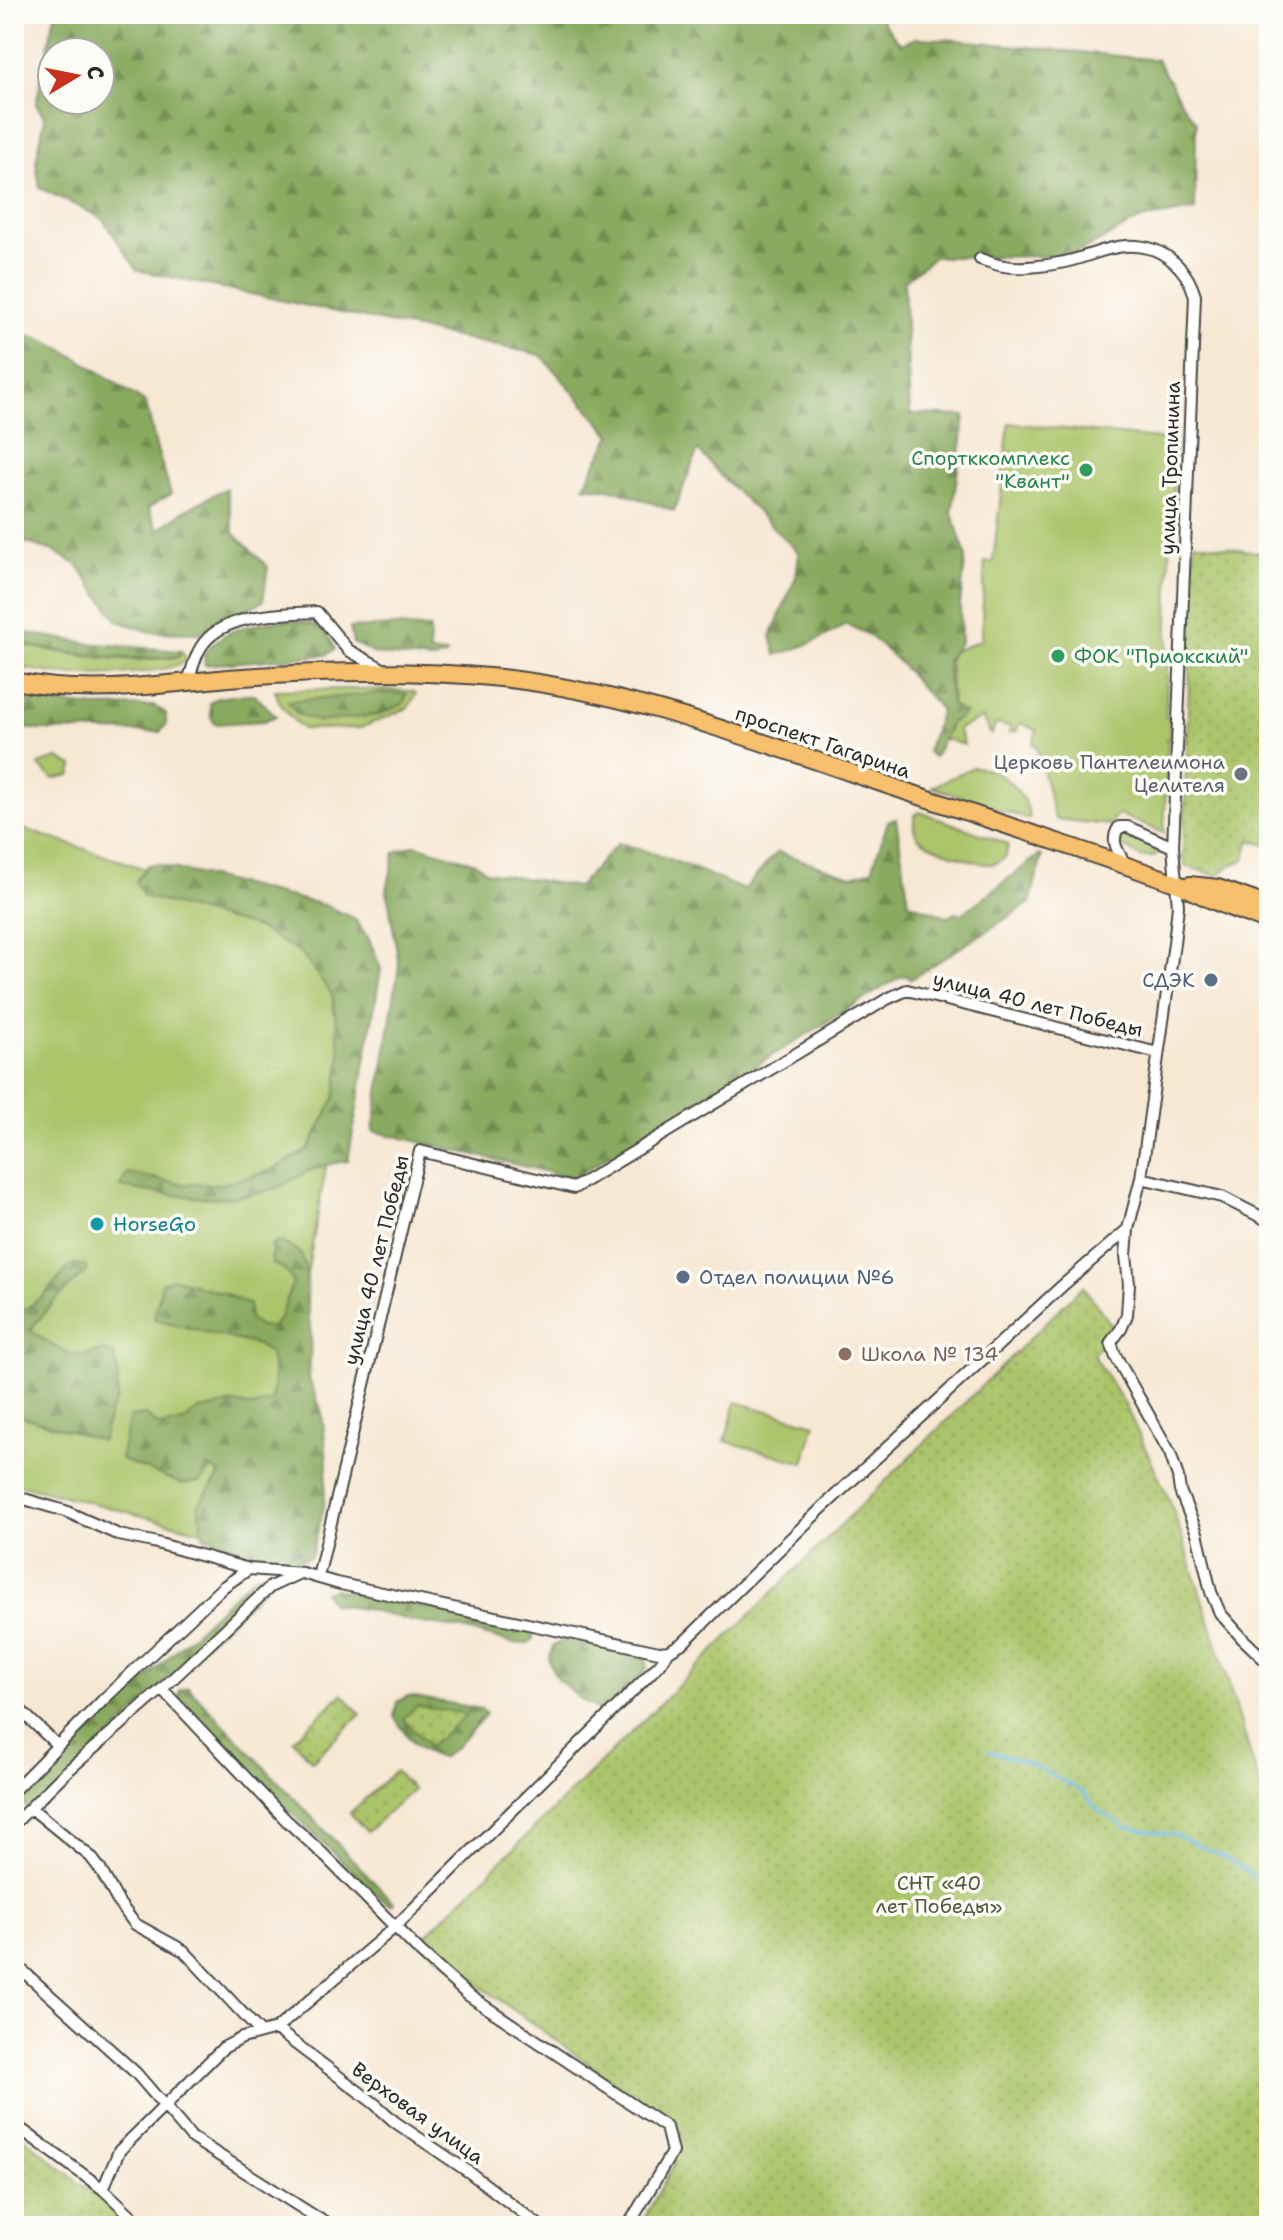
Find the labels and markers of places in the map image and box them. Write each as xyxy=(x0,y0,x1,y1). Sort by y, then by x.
place label: Спортккомплекс "Квант" xyxy=(911,445,1070,494)
marker: Спортккомплекс "Квант" xyxy=(1077,461,1095,479)
place label: ФОК "Приокский" xyxy=(1074,643,1249,669)
marker: ФОК "Приокский" xyxy=(1049,647,1067,665)
place label: Церковь Пантелеимона Целителя xyxy=(994,749,1226,798)
marker: Церковь Пантелеимона Целителя xyxy=(1232,765,1250,783)
place label: СДЭК xyxy=(1142,967,1195,993)
marker: СДЭК xyxy=(1202,971,1220,989)
place label: HorseGo xyxy=(113,1211,196,1237)
marker: HorseGo xyxy=(88,1215,106,1233)
place label: Отдел полиции №6 xyxy=(699,1264,894,1290)
marker: Отдел полиции №6 xyxy=(674,1268,692,1286)
place label: Школа № 134 xyxy=(861,1341,998,1367)
marker: Школа № 134 xyxy=(836,1345,854,1363)

